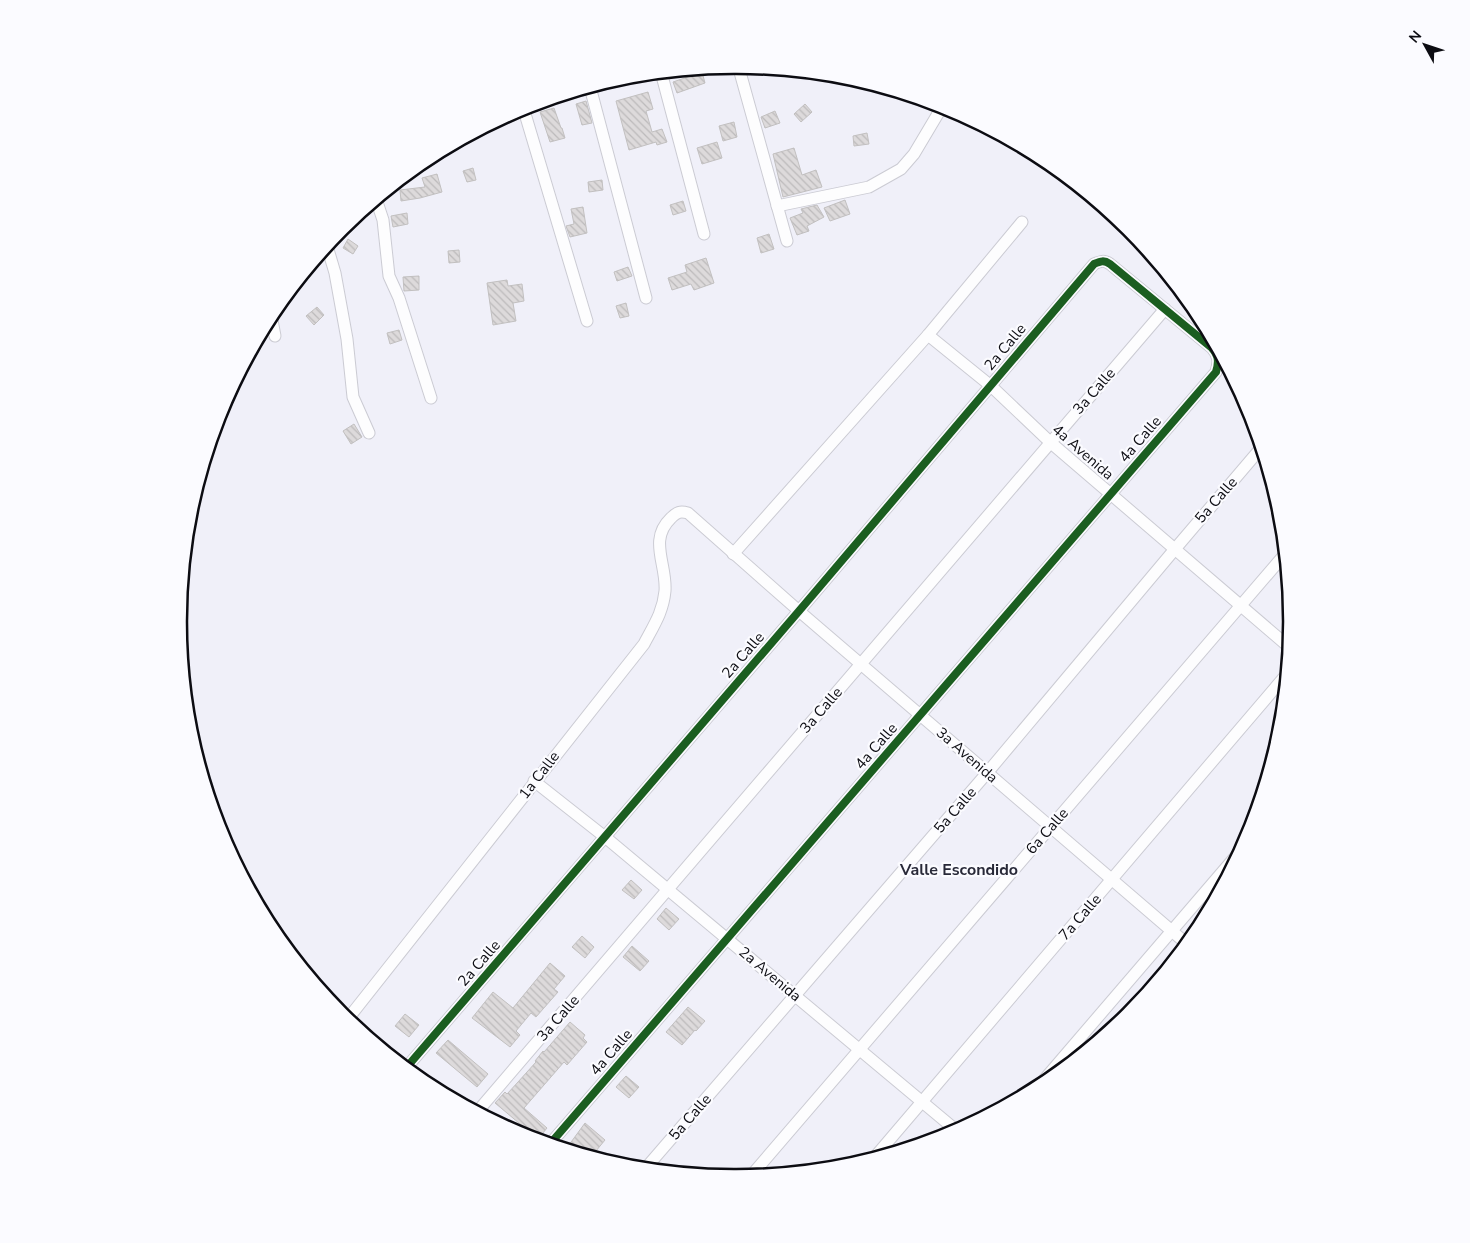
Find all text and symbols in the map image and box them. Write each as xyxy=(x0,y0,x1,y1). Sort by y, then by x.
north arrow xyxy=(1400,20,1450,70)
text: N xyxy=(1405,27,1426,47)
street label: 2a Calle xyxy=(980,319,1030,375)
street label: 3a Calle xyxy=(1068,364,1120,418)
street label: 4a Calle xyxy=(1114,412,1166,466)
street label: 4a Avenida xyxy=(1048,420,1118,484)
street label: 5a Calle xyxy=(1190,473,1242,527)
street label: 2a Calle xyxy=(717,628,769,682)
street label: 3a Calle xyxy=(795,683,847,737)
street label: 4a Calle xyxy=(850,719,902,773)
street label: 3a Avenida xyxy=(932,723,1002,787)
street label: 1a Calle xyxy=(514,747,564,803)
street label: 5a Calle xyxy=(929,783,981,837)
street label: 6a Calle xyxy=(1021,804,1073,858)
district label: Valle Escondido xyxy=(899,859,1018,881)
street label: 7a Calle xyxy=(1054,890,1106,944)
street label: 2a Calle xyxy=(453,936,505,990)
street label: 2a Avenida xyxy=(735,942,805,1006)
street label: 3a Calle xyxy=(532,991,584,1045)
street label: 4a Calle xyxy=(585,1025,637,1079)
street label: 5a Calle xyxy=(664,1090,716,1144)

